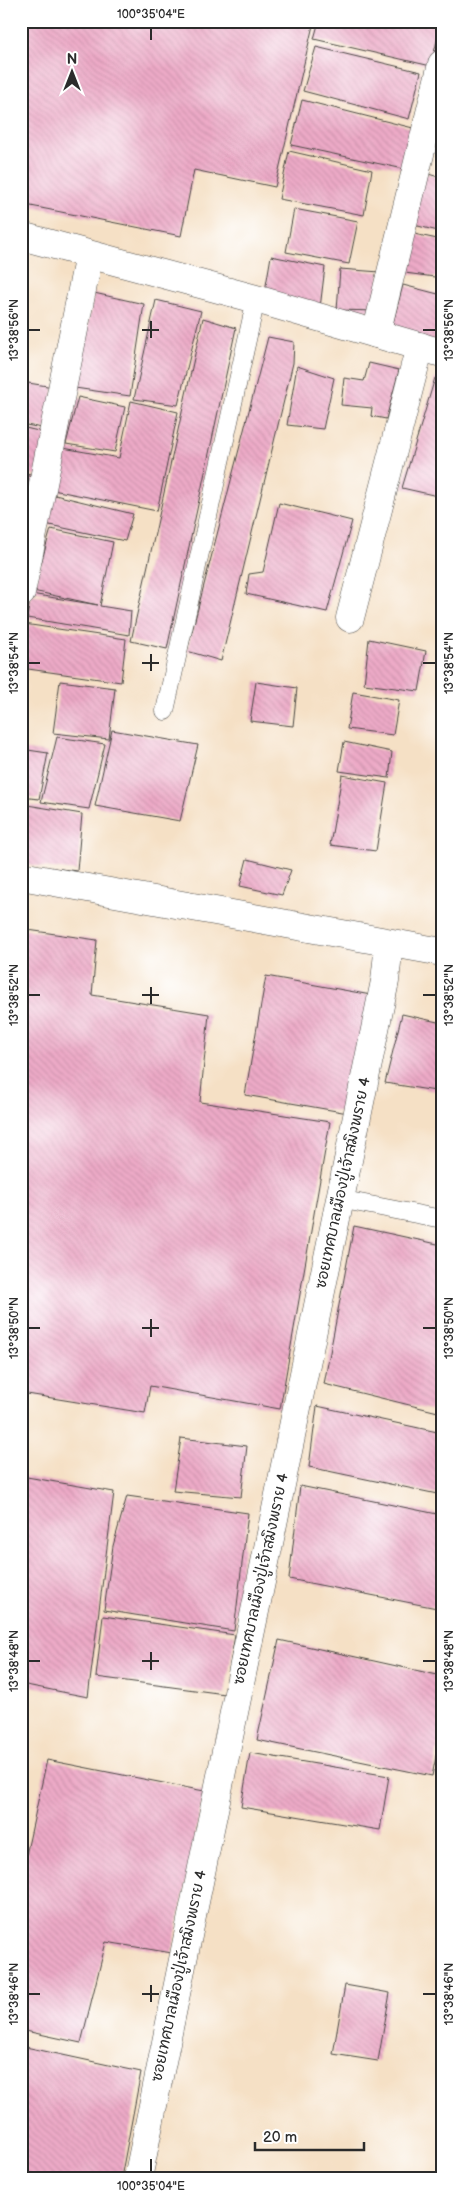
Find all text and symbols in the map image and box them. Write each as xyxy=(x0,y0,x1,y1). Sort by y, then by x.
text: 100°35'04"E xyxy=(117,7,185,22)
north arrow xyxy=(48,48,98,98)
text: N xyxy=(67,51,77,68)
text: 13°38'56"N xyxy=(7,299,22,361)
text: 13°38'56"N xyxy=(442,299,457,361)
text: 13°38'54"N xyxy=(7,632,22,694)
text: 13°38'54"N xyxy=(442,632,457,694)
text: 13°38'52"N xyxy=(7,964,22,1026)
text: 13°38'52"N xyxy=(442,964,457,1026)
street label: ซอยเทศบาลเมืองปู่เจ้าสมิงพราย 4 xyxy=(310,1075,376,1291)
text: 13°38'50"N xyxy=(7,1297,22,1359)
text: 13°38'50"N xyxy=(442,1297,457,1359)
street label: ซอยเทศบาลเมืองปู่เจ้าสมิงพราย 4 xyxy=(228,1471,294,1687)
text: 13°38'48"N xyxy=(7,1630,22,1692)
text: 13°38'48"N xyxy=(442,1630,457,1692)
street label: ซอยเทศบาลเมืองปู่เจ้าสมิงพราย 4 xyxy=(146,1868,212,2084)
text: 13°38'46"N xyxy=(7,1963,22,2025)
text: 13°38'46"N xyxy=(442,1963,457,2025)
scale bar xyxy=(255,2119,364,2151)
text: 20 m xyxy=(263,2128,297,2147)
text: 100°35'04"E xyxy=(117,2179,185,2194)

